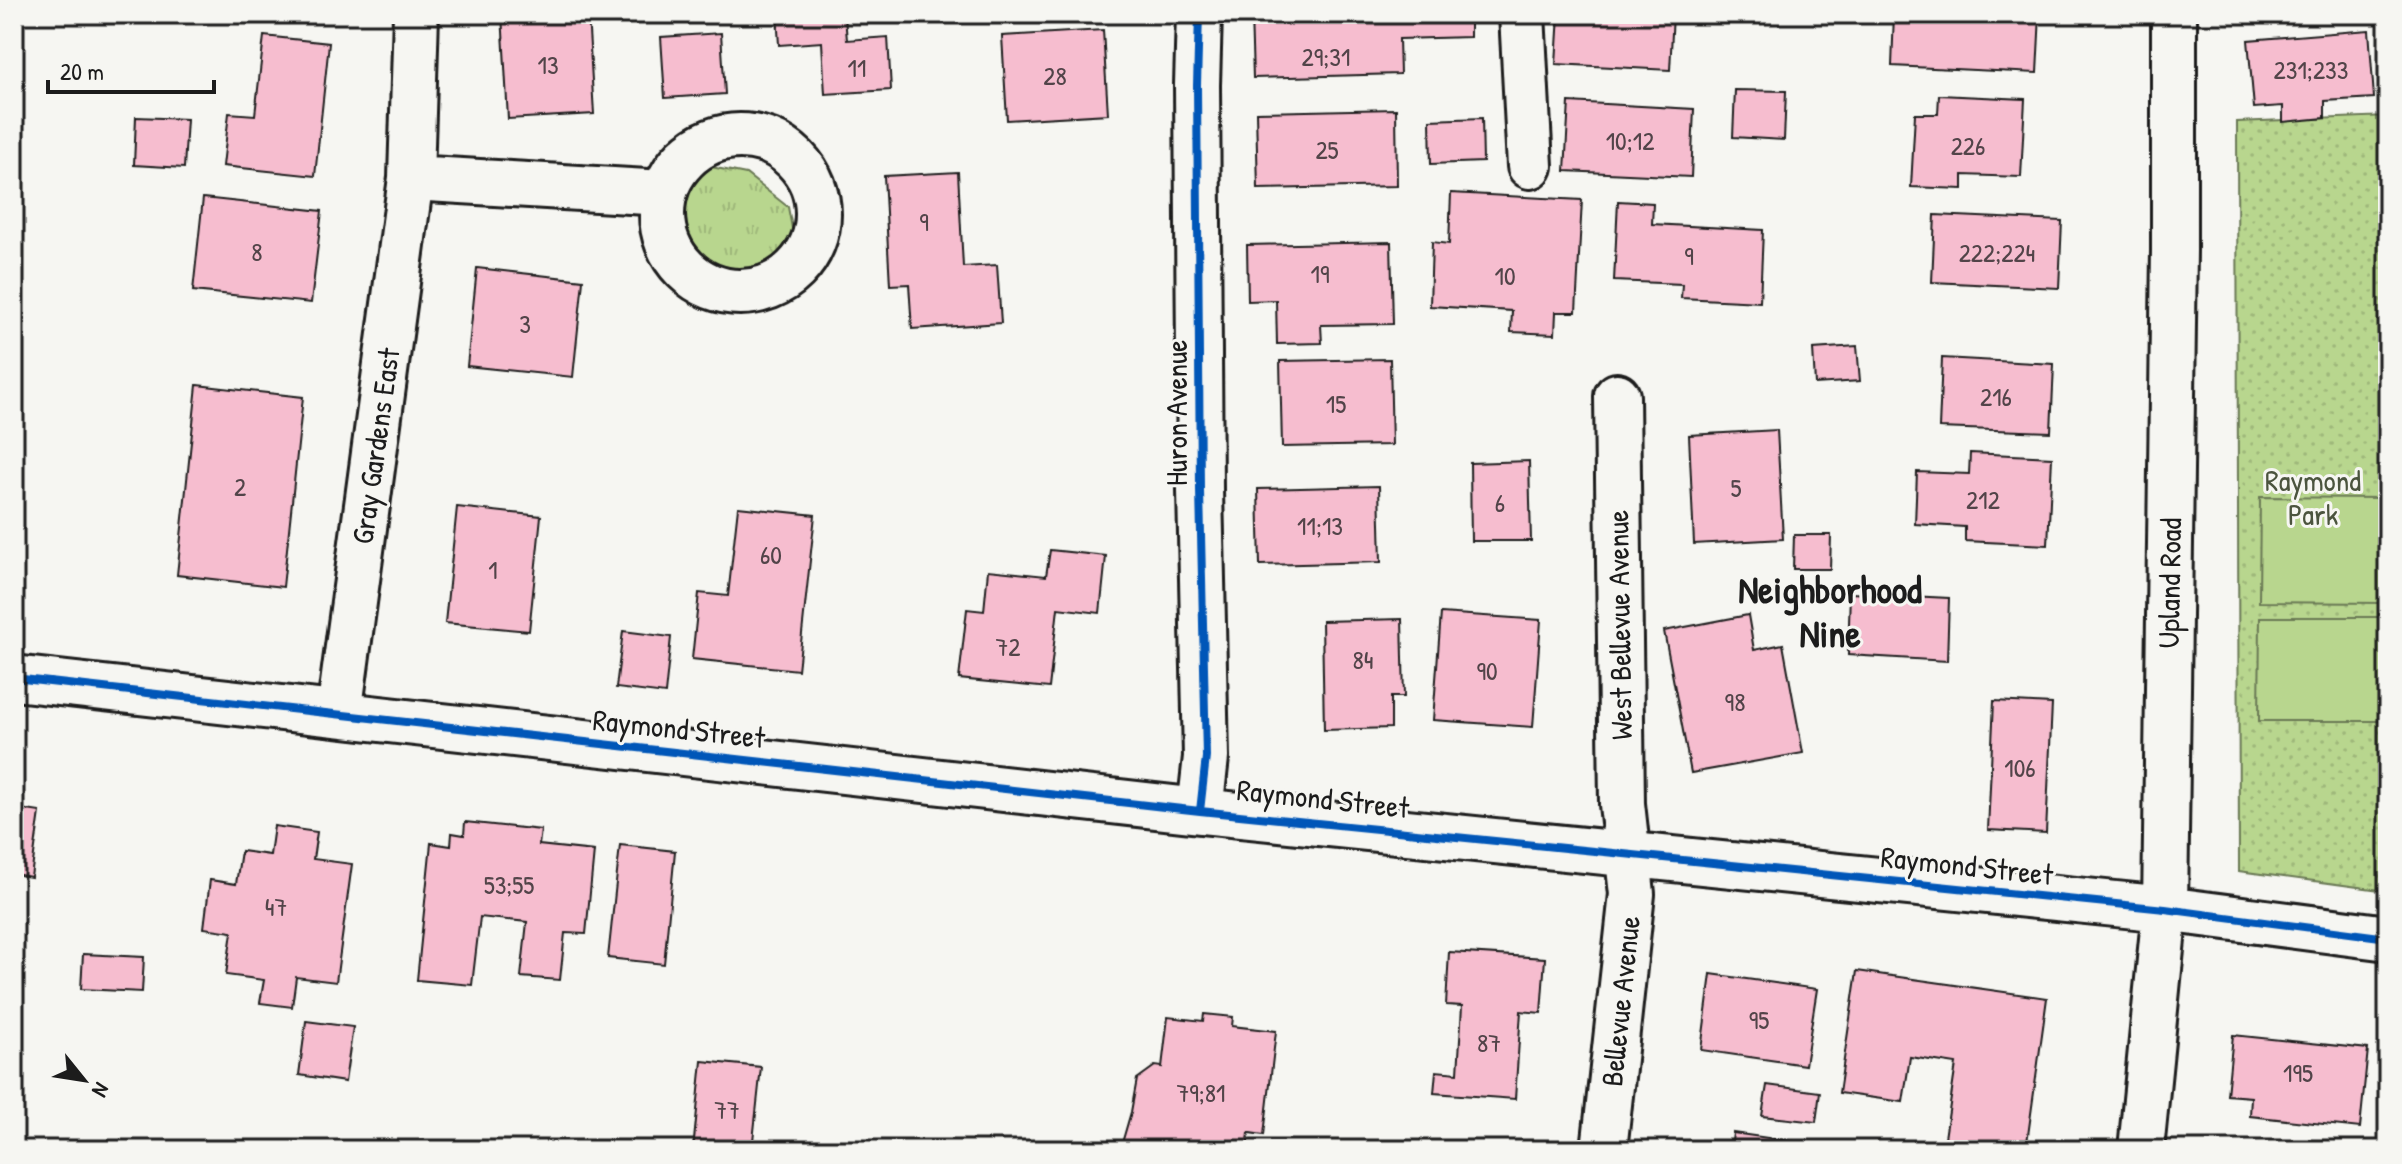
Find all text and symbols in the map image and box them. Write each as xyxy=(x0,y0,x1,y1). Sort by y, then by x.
house number: 29;31 xyxy=(1302,39,1350,74)
scale bar xyxy=(48,44,214,94)
house number: 13 xyxy=(537,47,559,82)
house number: 11 xyxy=(848,50,866,85)
house number: 231;233 xyxy=(2274,52,2348,87)
text: 20 m xyxy=(60,55,104,87)
house number: 28 xyxy=(1043,58,1067,93)
house number: 10;12 xyxy=(1606,123,1654,158)
house number: 226 xyxy=(1951,128,1985,163)
house number: 25 xyxy=(1315,132,1339,167)
house number: 9 xyxy=(919,204,929,239)
house number: 8 xyxy=(251,234,263,269)
house number: 222;224 xyxy=(1959,235,2035,270)
house number: 9 xyxy=(1684,238,1694,273)
house number: 19 xyxy=(1311,256,1329,291)
house number: 10 xyxy=(1494,258,1516,293)
house number: 3 xyxy=(519,306,531,341)
street label: Huron Avenue xyxy=(1156,340,1196,486)
street label: Gray Gardens East xyxy=(341,345,409,547)
house number: 216 xyxy=(1980,379,2012,414)
house number: 15 xyxy=(1326,386,1346,421)
park label: Raymond Park xyxy=(2265,460,2361,534)
house number: 2 xyxy=(234,469,246,504)
house number: 5 xyxy=(1731,470,1742,505)
house number: 212 xyxy=(1966,482,2000,517)
house number: 6 xyxy=(1495,485,1505,520)
house number: 11;13 xyxy=(1297,508,1343,543)
street label: West Bellevue Avenue xyxy=(1597,510,1641,740)
street label: Upland Road xyxy=(2148,517,2190,649)
house number: 60 xyxy=(760,537,782,572)
house number: 1 xyxy=(488,552,498,587)
district label: Neighborhood Nine xyxy=(1738,563,1922,659)
house number: 72 xyxy=(995,629,1021,664)
house number: 84 xyxy=(1352,642,1374,677)
house number: 90 xyxy=(1476,653,1498,688)
house number: 98 xyxy=(1725,684,1745,719)
street label: Raymond Street xyxy=(591,699,768,757)
house number: 106 xyxy=(2004,750,2036,785)
street label: Raymond Street xyxy=(1235,769,1412,827)
street label: Raymond Street xyxy=(1879,836,2056,894)
house number: 53;55 xyxy=(484,867,534,902)
house number: 47 xyxy=(265,889,287,924)
street label: Bellevue Avenue xyxy=(1591,914,1649,1088)
house number: 95 xyxy=(1749,1002,1769,1037)
house number: 87 xyxy=(1477,1025,1501,1060)
north arrow xyxy=(44,1040,124,1120)
house number: 195 xyxy=(2283,1055,2313,1090)
house number: 79;81 xyxy=(1176,1075,1226,1110)
text: N xyxy=(85,1077,117,1103)
house number: 77 xyxy=(714,1092,740,1127)

